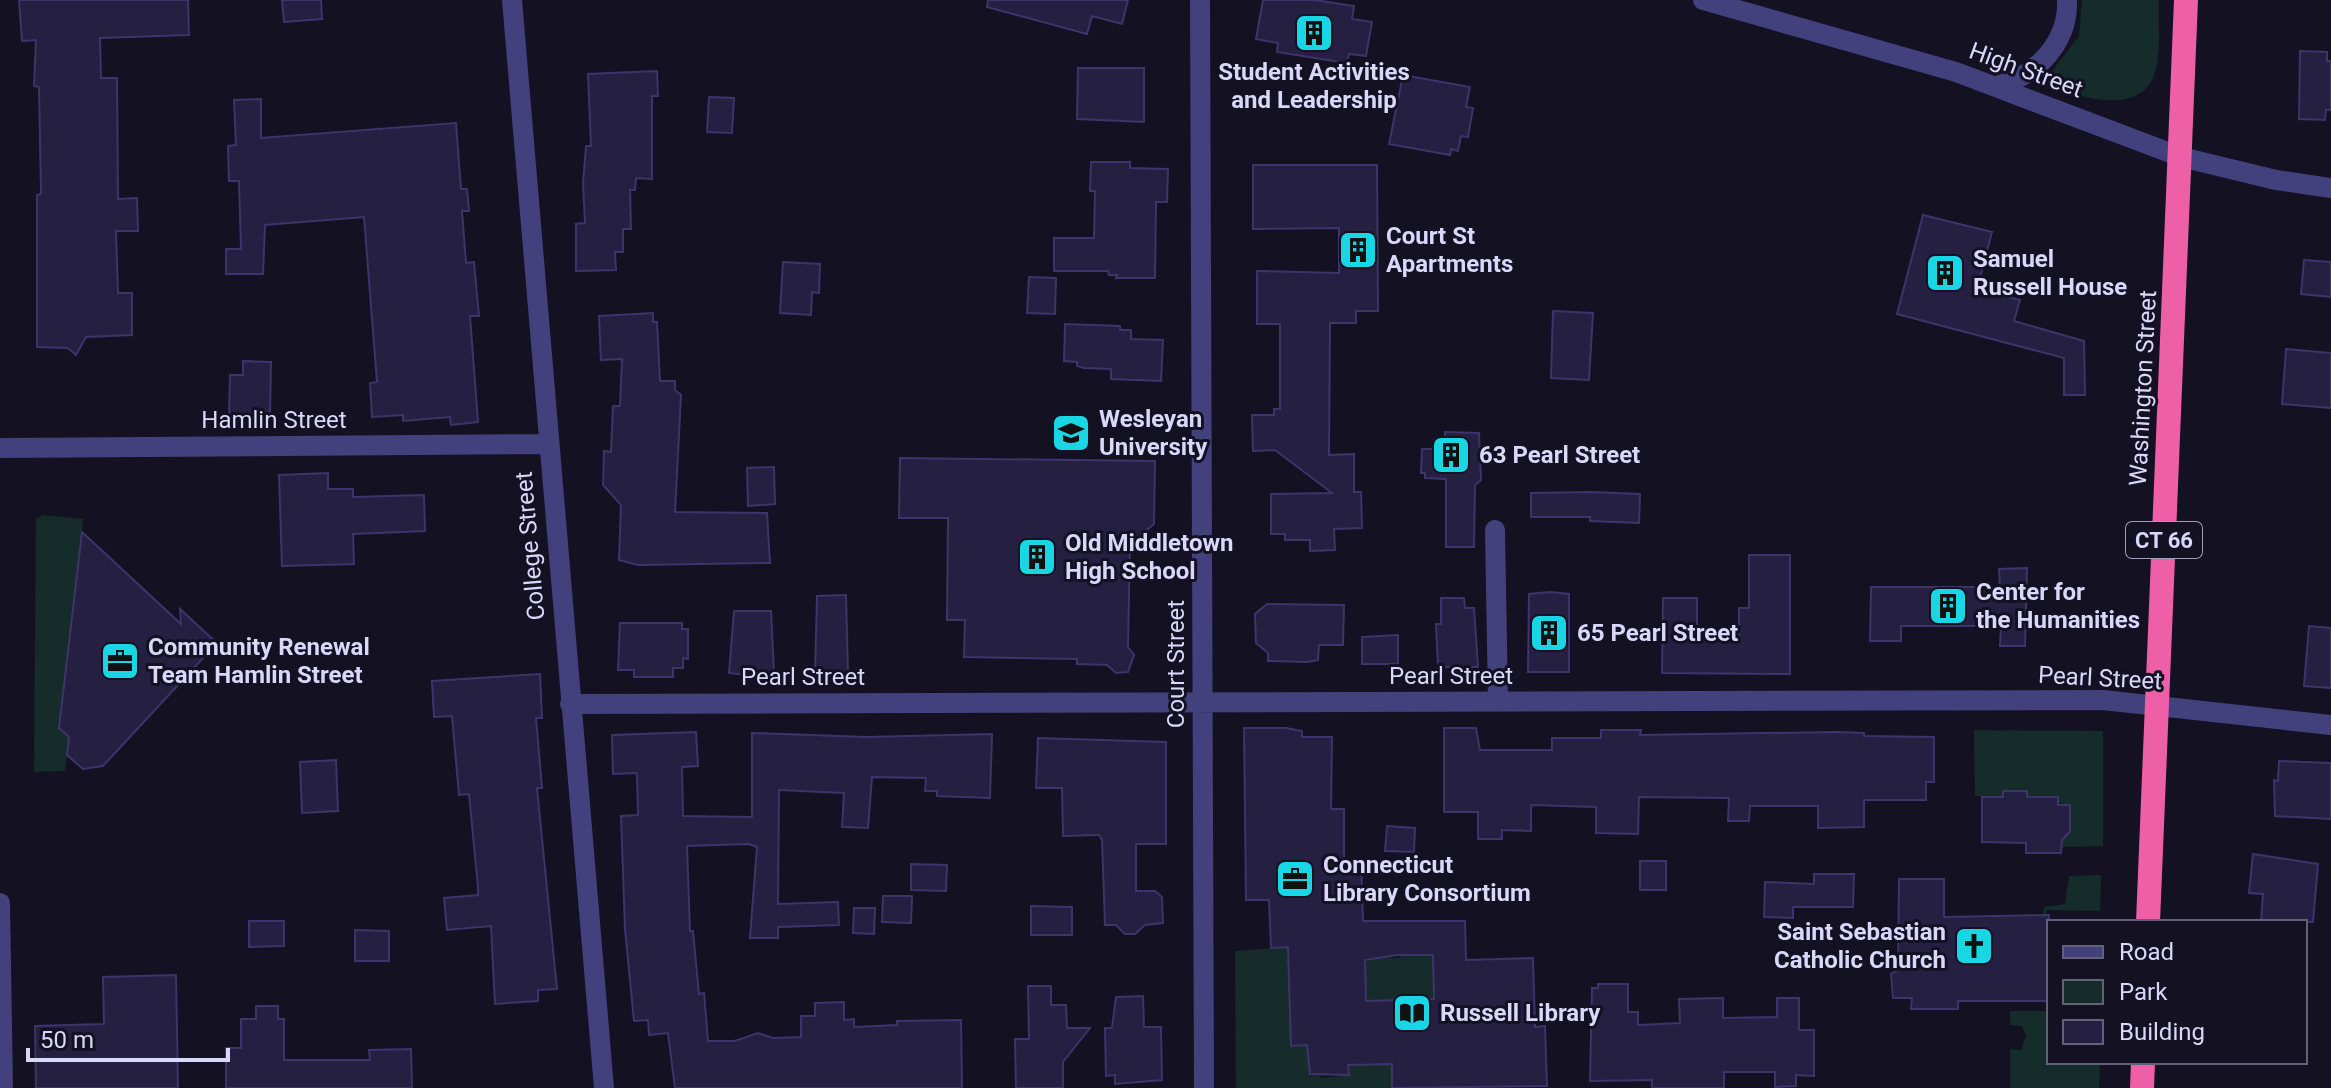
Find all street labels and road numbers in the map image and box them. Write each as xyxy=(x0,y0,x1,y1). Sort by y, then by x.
street label: High Street xyxy=(1965,37,2087,104)
street label: Washington Street xyxy=(2124,289,2162,487)
street label: Hamlin Street xyxy=(201,406,347,434)
street label: College Street xyxy=(510,470,550,622)
road number: CT 66 xyxy=(2126,522,2202,558)
street label: Court Street xyxy=(1162,600,1190,728)
street label: Pearl Street xyxy=(2037,661,2163,695)
street label: Pearl Street xyxy=(1389,662,1513,690)
street label: Pearl Street xyxy=(741,663,865,691)

